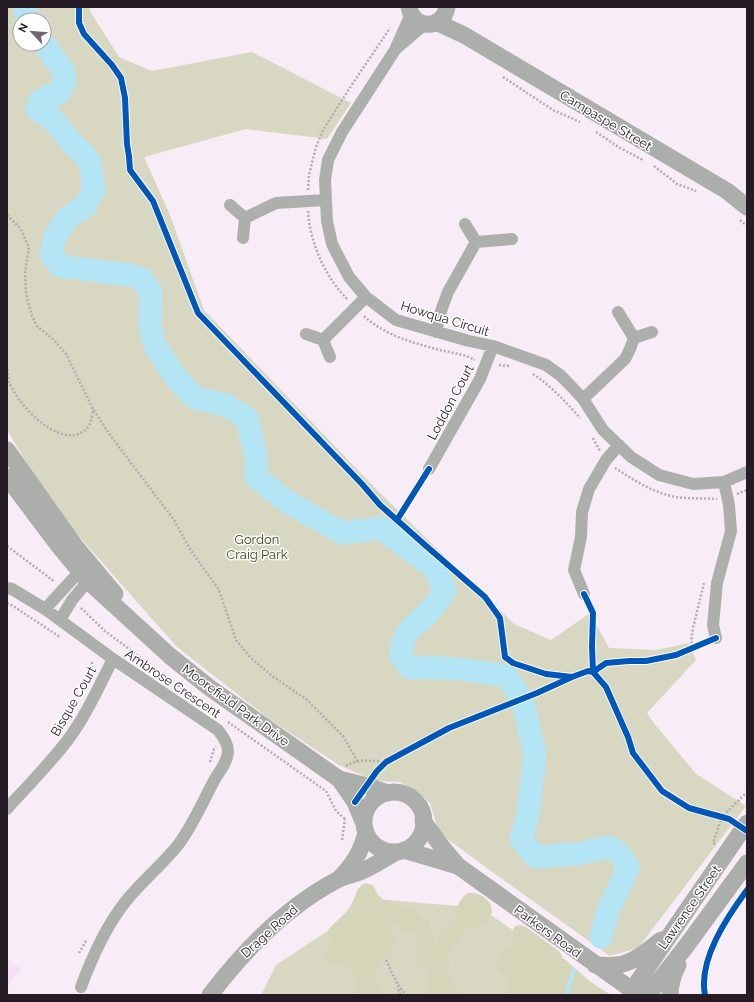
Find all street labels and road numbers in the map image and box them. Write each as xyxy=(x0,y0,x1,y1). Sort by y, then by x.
street label: Campaspe Street xyxy=(557,87,655,154)
street label: Howqua Circuit xyxy=(399,298,491,339)
street label: Loddon Court xyxy=(424,361,477,443)
street label: Ambrose Crescent xyxy=(122,646,224,721)
street label: Moorefield Park Drive xyxy=(179,662,292,750)
street label: Bisque Court xyxy=(47,663,100,739)
street label: Lawrence Street xyxy=(655,862,724,952)
street label: Drage Road xyxy=(238,902,301,961)
street label: Parkers Road xyxy=(511,902,584,961)

